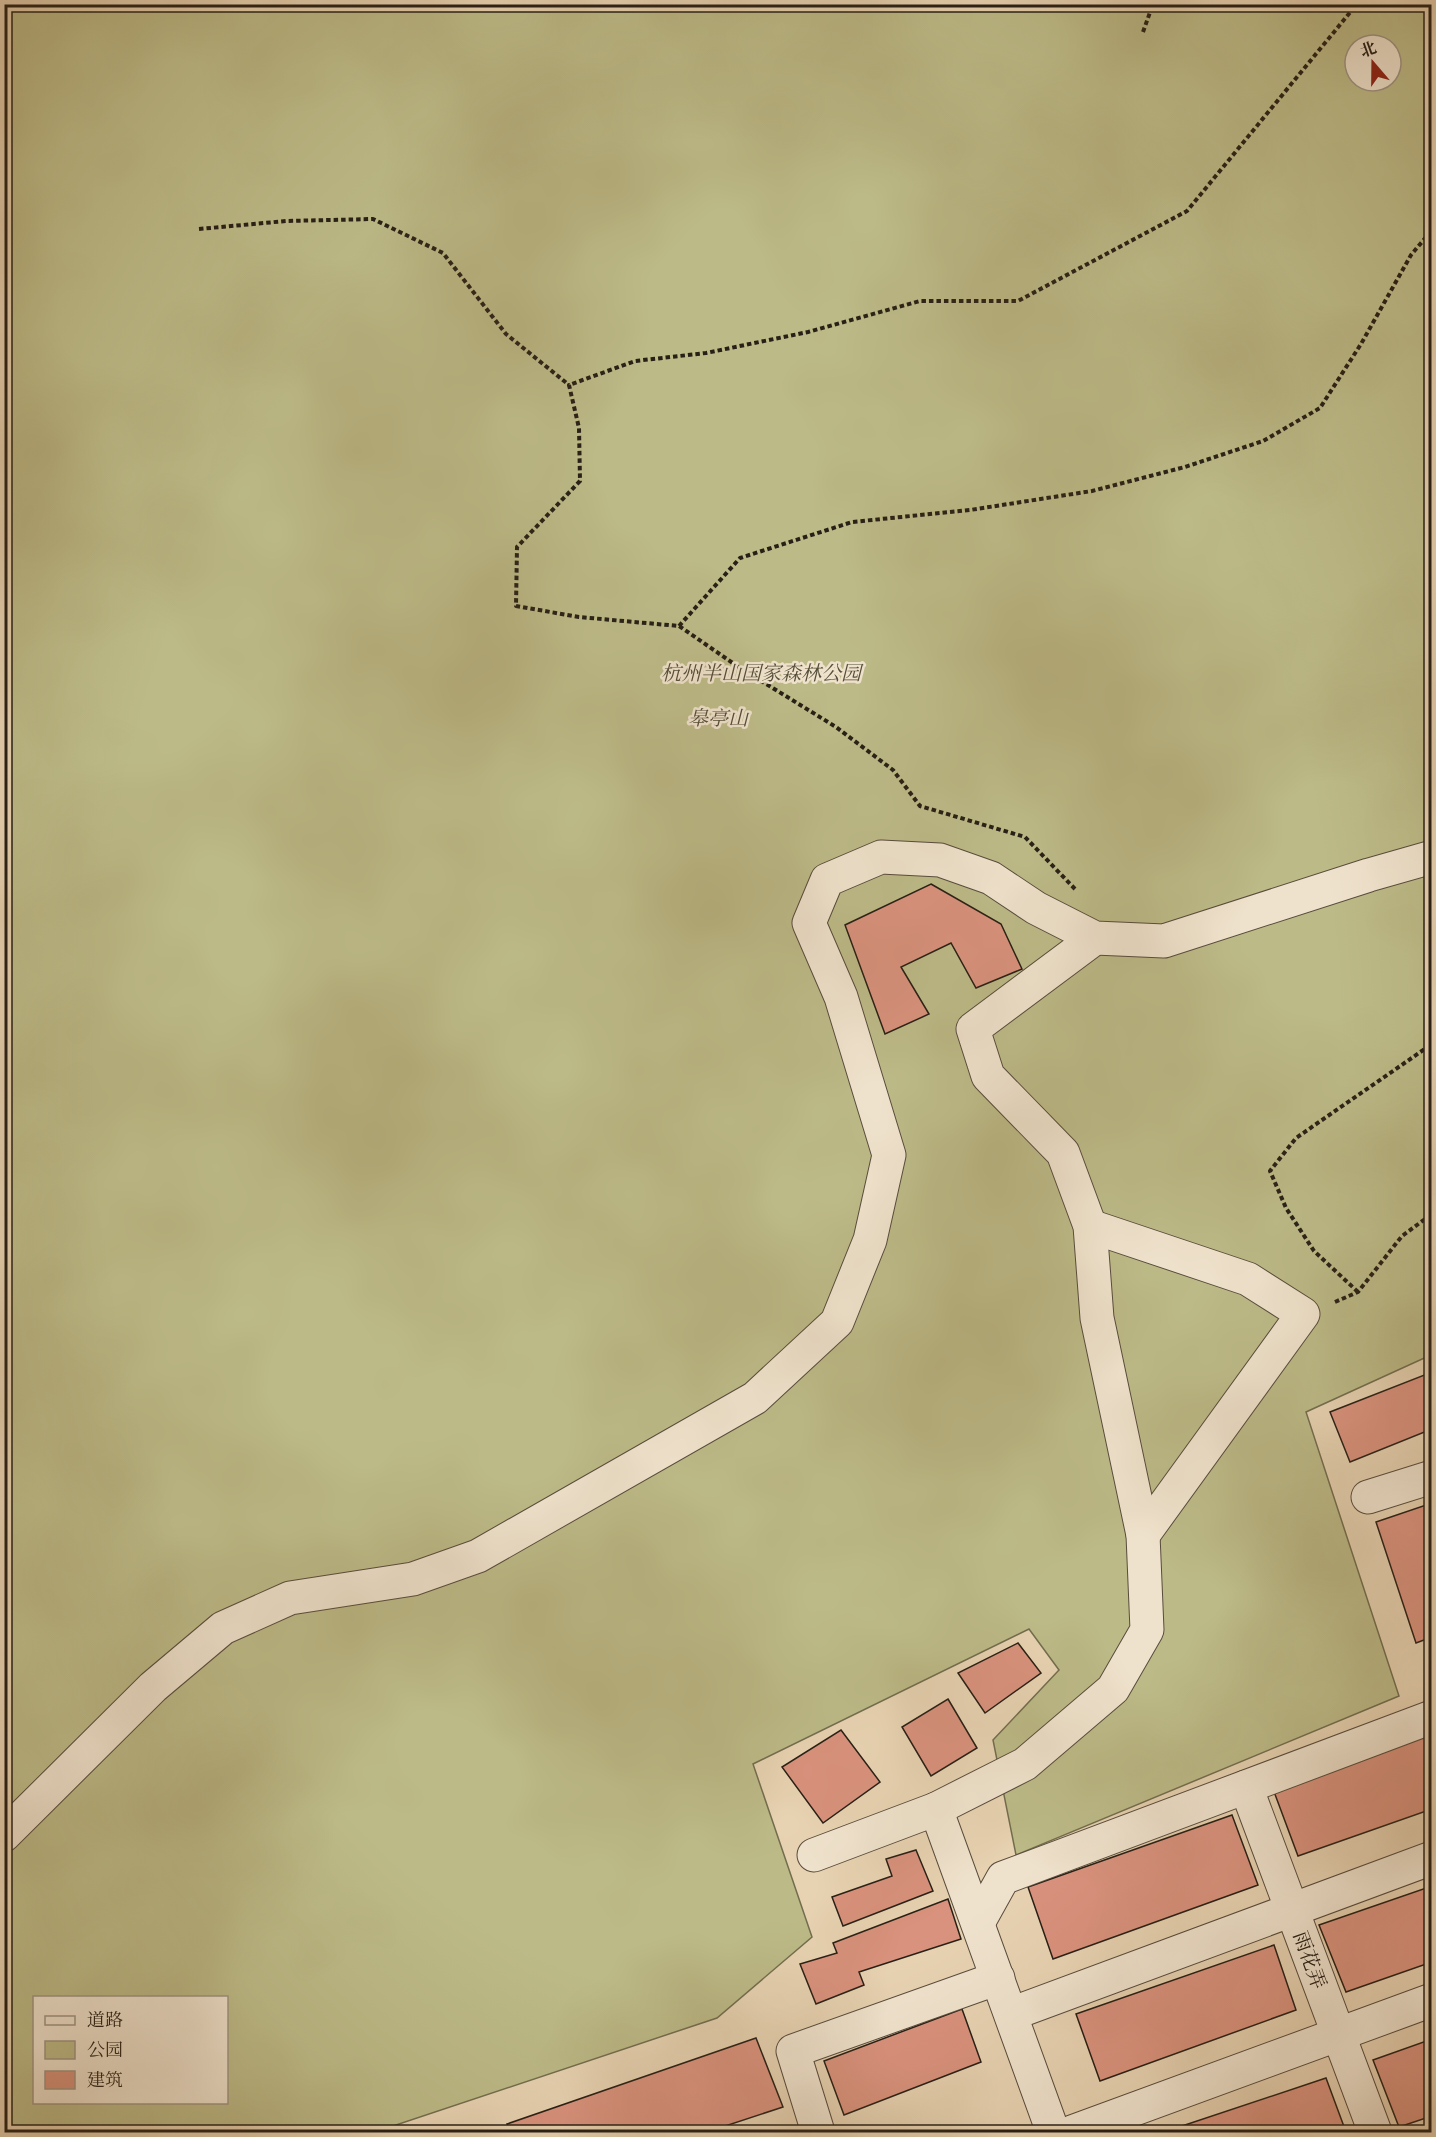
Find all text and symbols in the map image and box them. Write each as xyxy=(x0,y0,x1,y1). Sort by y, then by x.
north arrow xyxy=(1343,33,1403,93)
text: 北 xyxy=(1357,37,1379,63)
park label: 杭州半山国家森林公园 xyxy=(661,660,864,687)
park label: 皋亭山 xyxy=(688,705,750,732)
street label: 雨花弄 xyxy=(1287,1927,1332,1993)
legend xyxy=(33,1996,228,2104)
text: 道路 xyxy=(87,2008,123,2033)
text: 公园 xyxy=(87,2038,123,2063)
text: 建筑 xyxy=(87,2068,123,2093)

